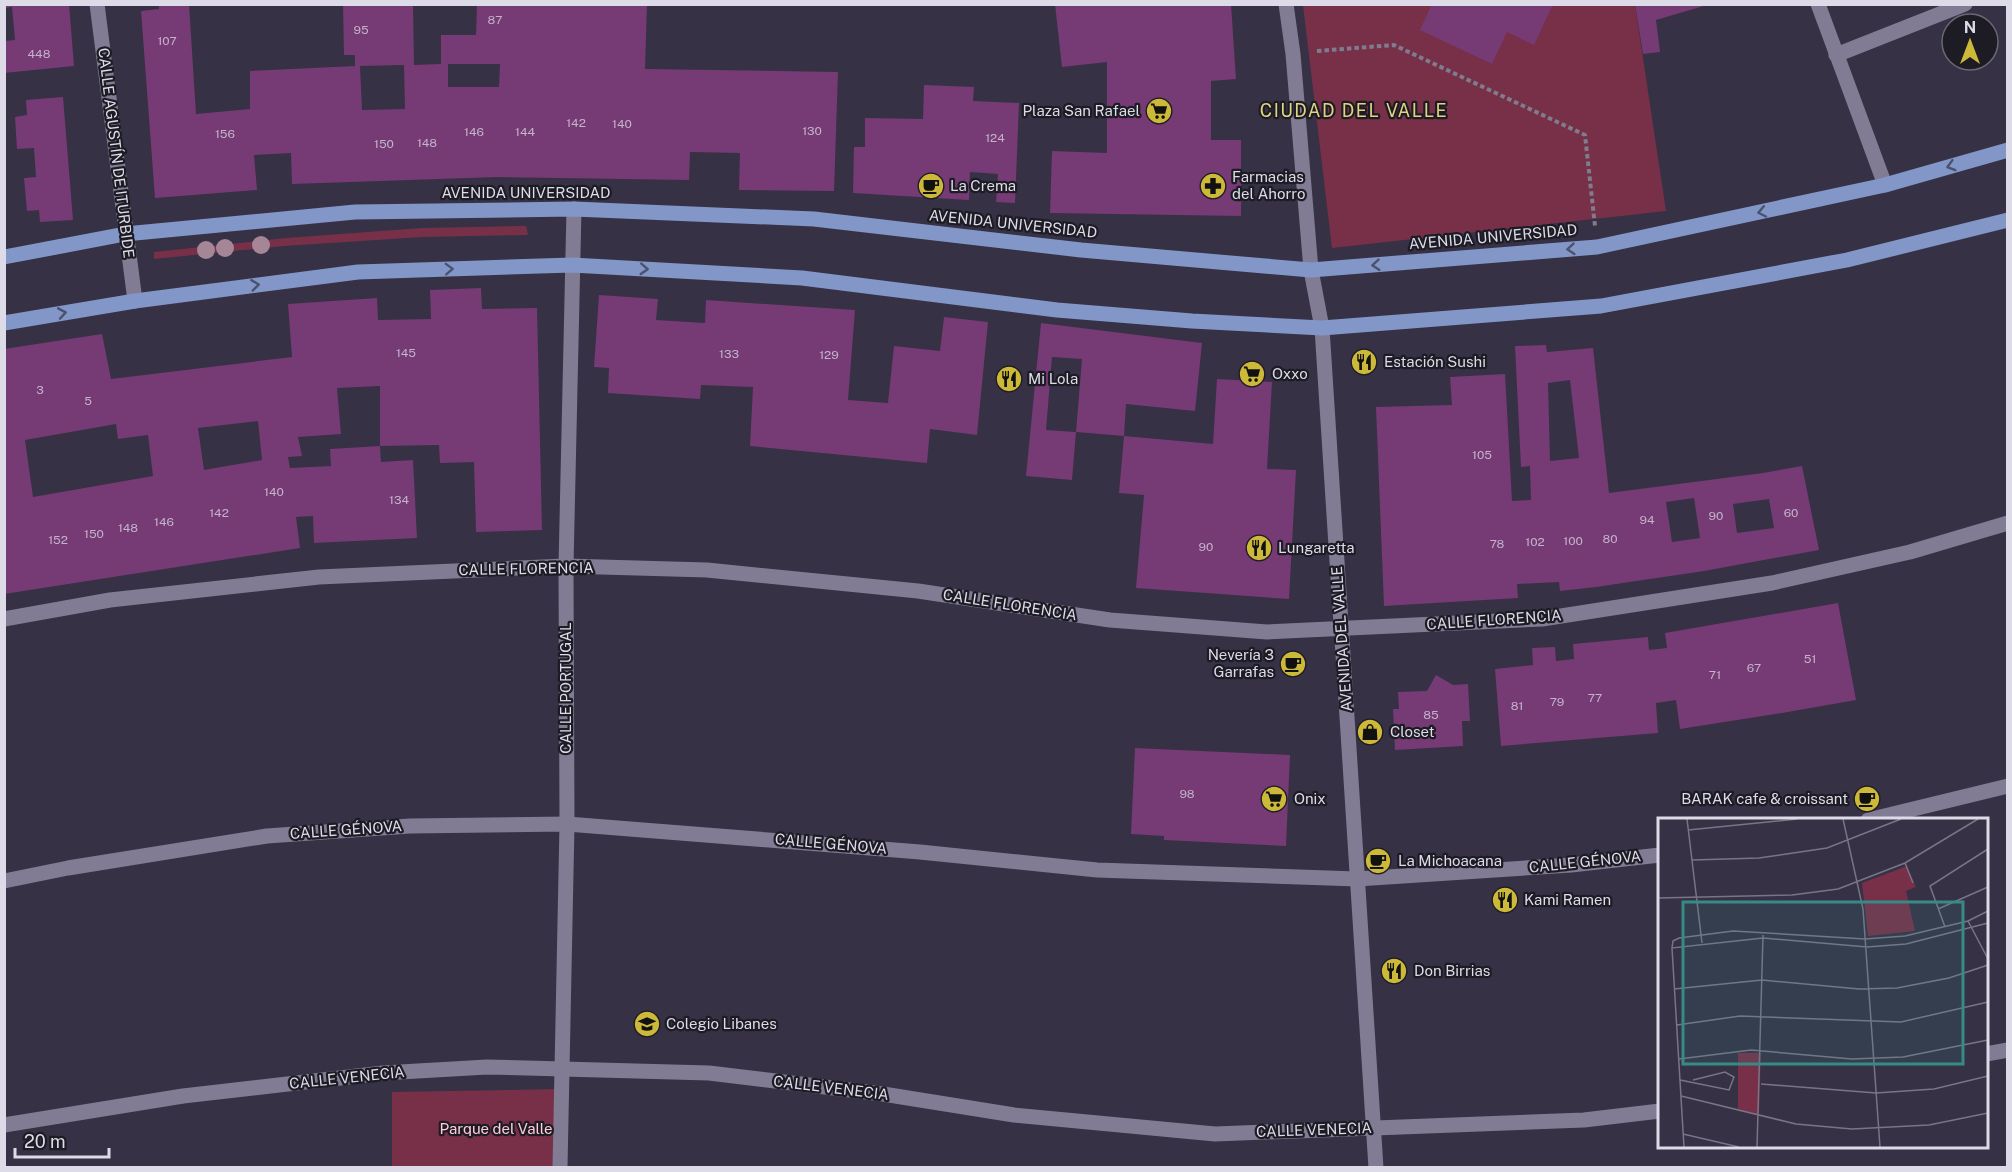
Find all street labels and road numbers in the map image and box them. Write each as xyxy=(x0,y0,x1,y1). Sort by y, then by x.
street label: CALLE AGUSTÍN DE ITURBIDE xyxy=(95,47,138,259)
street label: AVENIDA UNIVERSIDAD xyxy=(442,184,610,201)
street label: AVENIDA UNIVERSIDAD xyxy=(928,206,1098,241)
street label: AVENIDA UNIVERSIDAD xyxy=(1408,221,1578,252)
street label: CALLE FLORENCIA xyxy=(458,559,594,578)
street label: AVENIDA DEL VALLE xyxy=(1328,566,1355,712)
street label: CALLE FLORENCIA xyxy=(942,586,1079,624)
street label: CALLE FLORENCIA xyxy=(1426,606,1562,633)
street label: CALLE PORTUGAL xyxy=(557,622,574,754)
street label: CALLE GÉNOVA xyxy=(289,817,403,842)
street label: CALLE GÉNOVA xyxy=(774,830,888,857)
street label: CALLE GÉNOVA xyxy=(1528,847,1642,876)
street label: CALLE VENECIA xyxy=(288,1063,406,1092)
street label: CALLE VENECIA xyxy=(772,1072,890,1103)
street label: CALLE VENECIA xyxy=(1256,1119,1373,1140)

